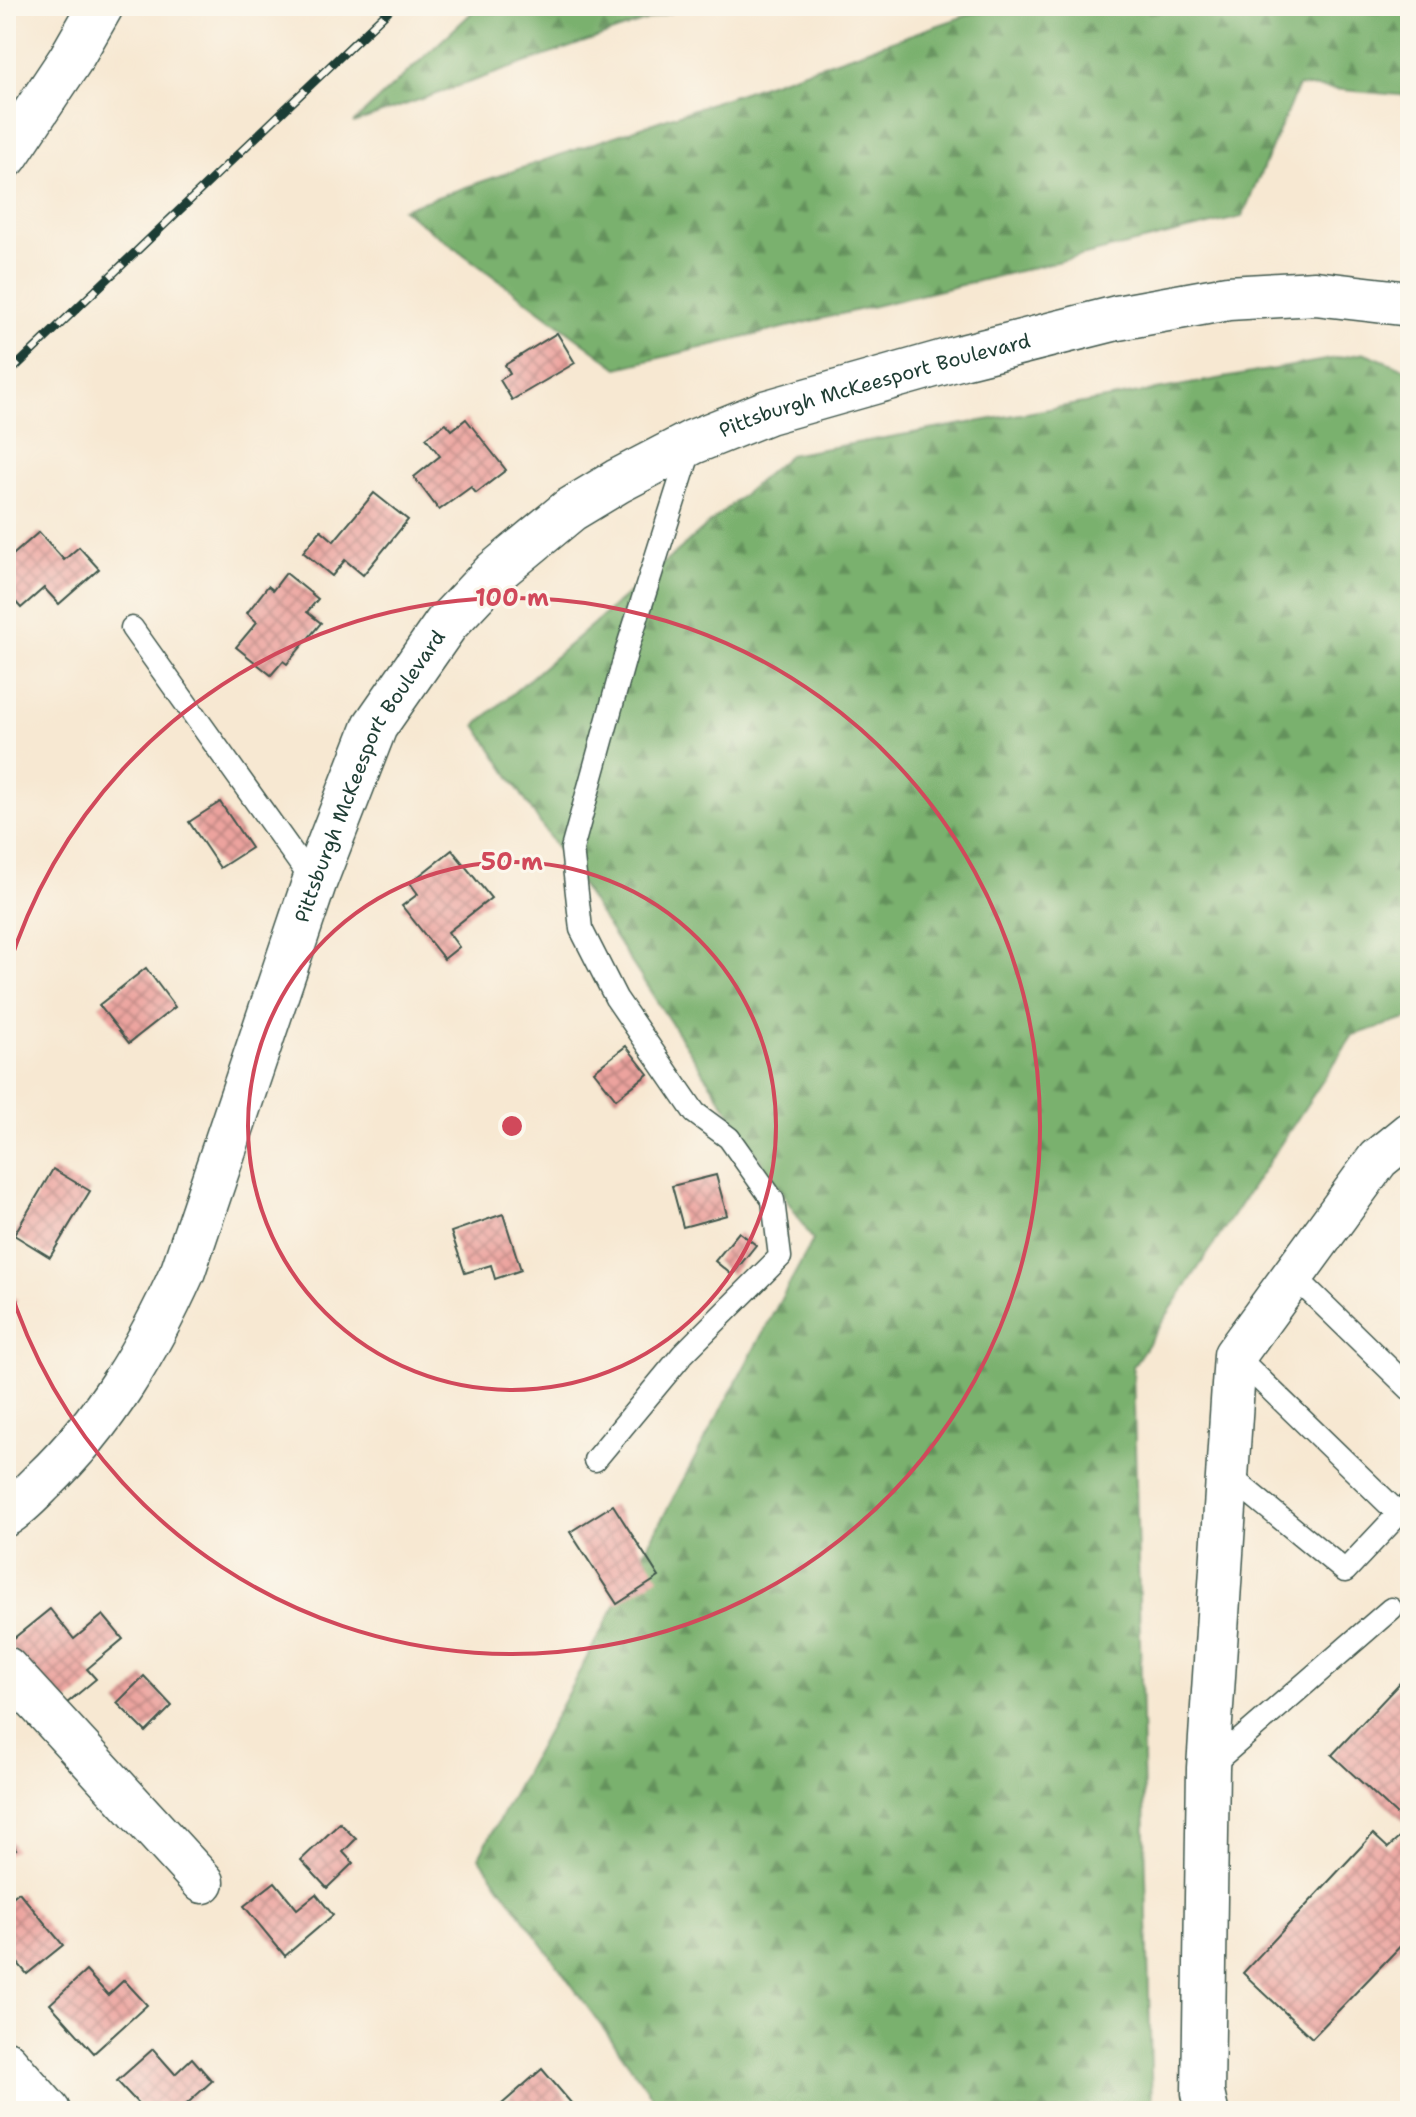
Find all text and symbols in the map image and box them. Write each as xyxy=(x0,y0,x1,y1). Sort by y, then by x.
street label: Pittsburgh McKeesport Boulevard xyxy=(715,327,1033,443)
text: 100 m xyxy=(475,582,549,614)
street label: Pittsburgh McKeesport Boulevard xyxy=(289,625,451,926)
text: 50 m xyxy=(481,846,543,878)
centre of rings xyxy=(498,1112,526,1140)

